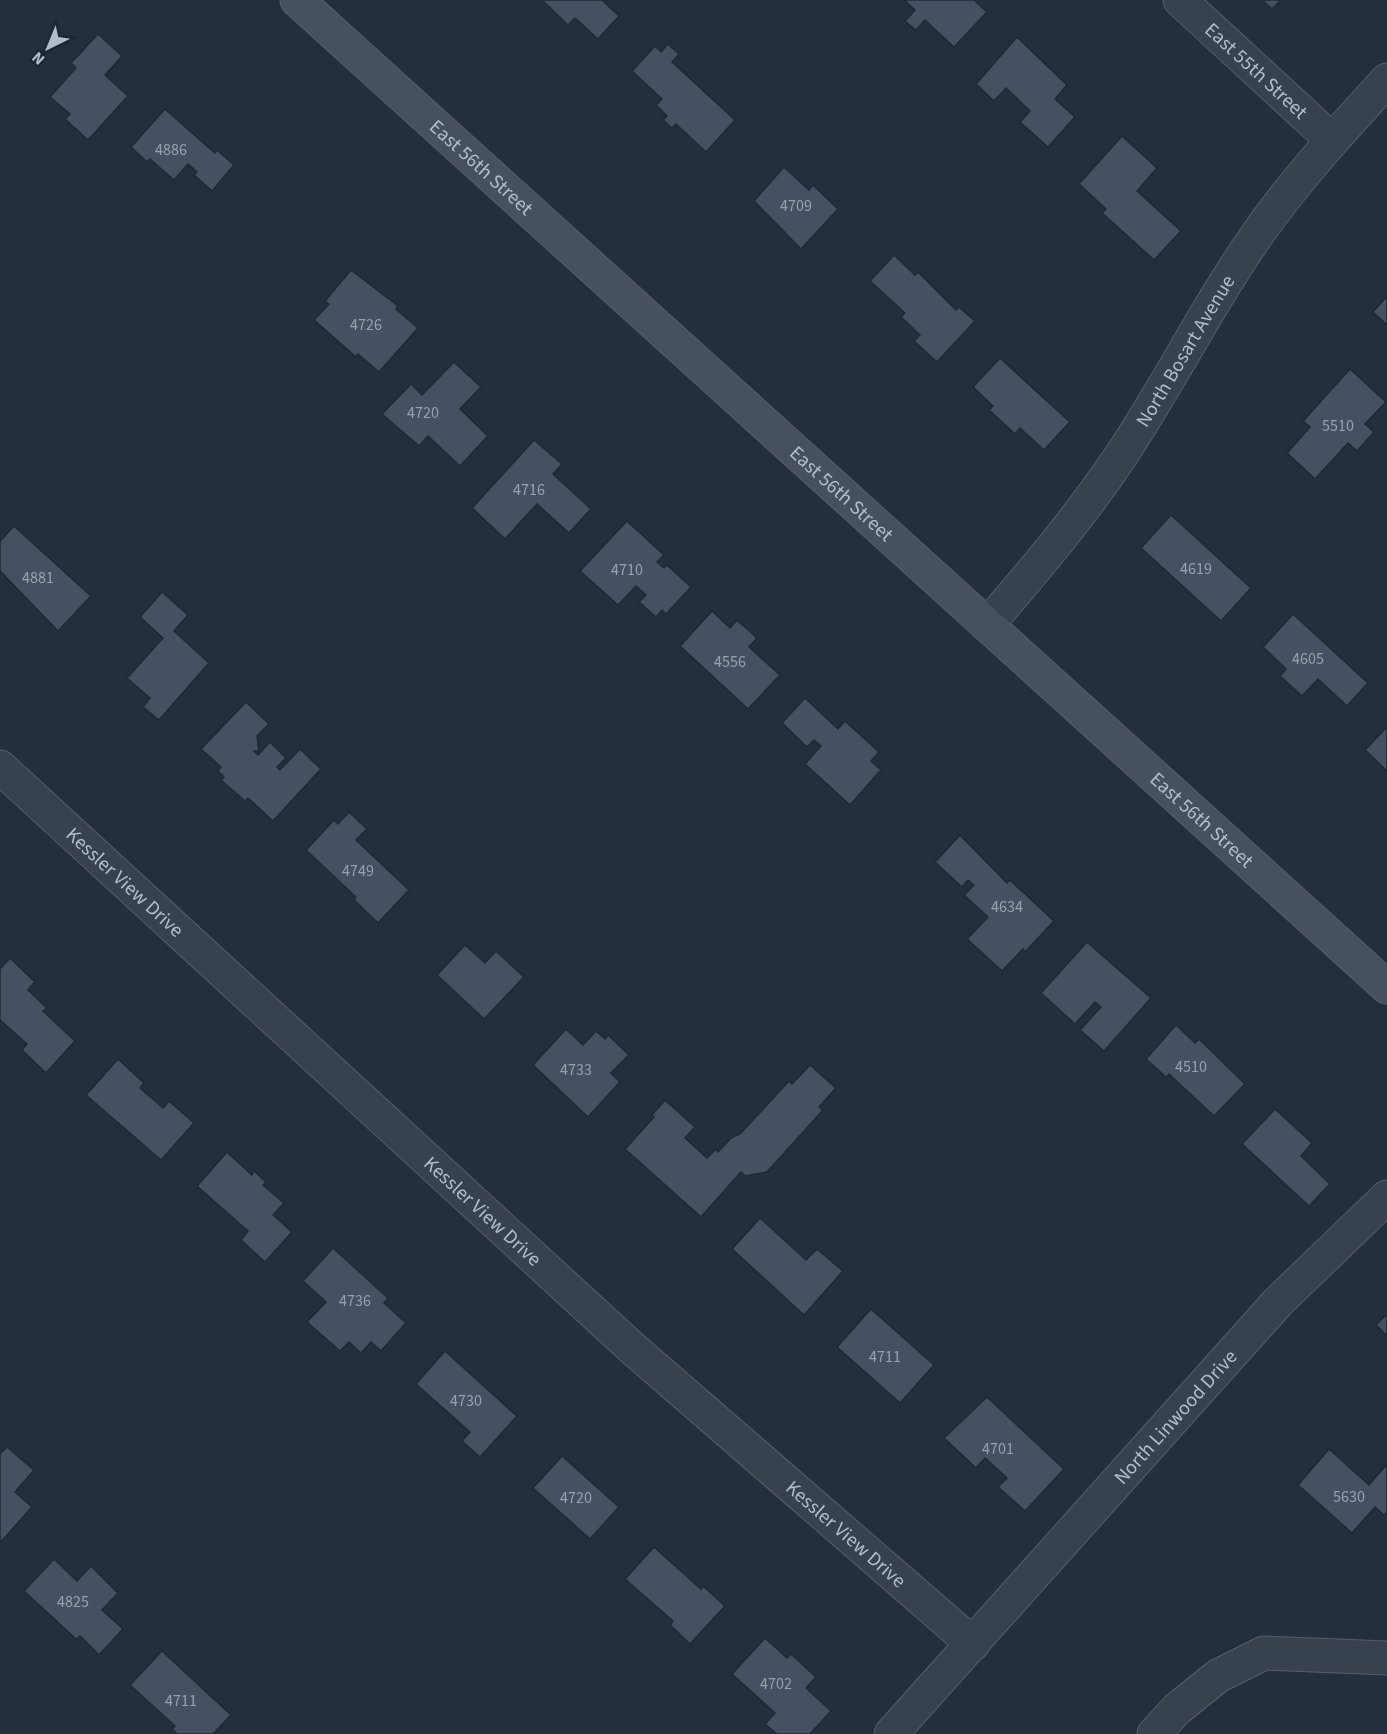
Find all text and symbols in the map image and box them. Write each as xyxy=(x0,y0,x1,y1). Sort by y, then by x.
street label: East 55th Street xyxy=(1198,16,1314,126)
north arrow xyxy=(18,18,78,78)
text: N xyxy=(27,47,50,70)
street label: East 56th Street xyxy=(423,113,539,222)
house number: 4886 xyxy=(155,139,187,161)
house number: 4709 xyxy=(780,195,812,217)
street label: North Bosart Avenue xyxy=(1130,270,1242,433)
house number: 4726 xyxy=(350,314,382,336)
house number: 4720 xyxy=(407,402,439,424)
house number: 5510 xyxy=(1322,415,1354,437)
street label: East 56th Street xyxy=(783,440,899,549)
house number: 4716 xyxy=(513,479,545,501)
house number: 4619 xyxy=(1180,558,1212,580)
house number: 4710 xyxy=(611,559,643,581)
house number: 4881 xyxy=(22,567,54,589)
house number: 4605 xyxy=(1292,648,1324,670)
house number: 4556 xyxy=(714,651,746,673)
street label: East 56th Street xyxy=(1143,766,1260,875)
street label: Kessler View Drive xyxy=(59,821,190,944)
house number: 4749 xyxy=(342,860,374,882)
house number: 4634 xyxy=(991,896,1023,918)
house number: 4510 xyxy=(1175,1056,1207,1078)
house number: 4733 xyxy=(560,1059,592,1081)
street label: Kessler View Drive xyxy=(417,1150,547,1273)
house number: 4736 xyxy=(339,1290,371,1312)
street label: North Linwood Drive xyxy=(1108,1344,1244,1491)
house number: 4711 xyxy=(869,1346,901,1368)
house number: 4730 xyxy=(450,1390,482,1412)
house number: 4701 xyxy=(982,1438,1014,1460)
street label: Kessler View Drive xyxy=(779,1474,912,1595)
house number: 5630 xyxy=(1333,1486,1365,1508)
house number: 4720 xyxy=(560,1487,592,1509)
house number: 4825 xyxy=(57,1591,89,1613)
house number: 4702 xyxy=(760,1673,792,1695)
house number: 4711 xyxy=(165,1690,197,1712)

